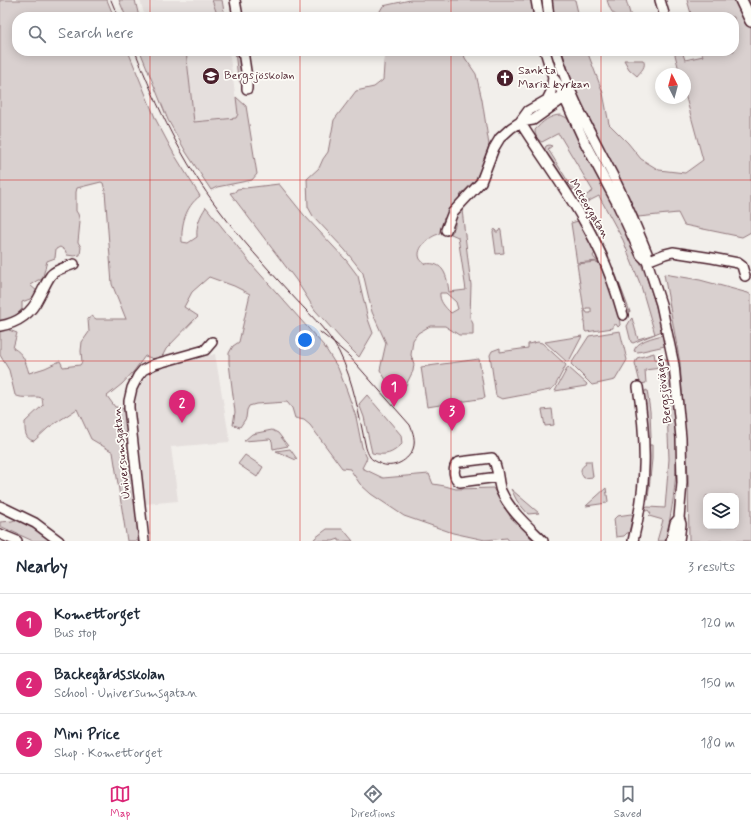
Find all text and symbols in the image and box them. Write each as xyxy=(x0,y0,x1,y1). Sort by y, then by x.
search box xyxy=(12,12,739,56)
icon: search xyxy=(26,23,48,45)
text: Search here xyxy=(58,24,134,44)
place label: Sankta Maria kyrkan xyxy=(518,63,590,93)
school or university icon: Bergsjöskolan xyxy=(201,66,221,86)
place label: Bergsjöskolan xyxy=(224,68,295,84)
church icon: Sankta Maria kyrkan xyxy=(495,68,515,88)
north arrow xyxy=(655,68,691,104)
street label: Meteorgatan xyxy=(565,176,613,242)
your location xyxy=(295,330,315,350)
street label: Bergsjövägen xyxy=(652,354,676,424)
pin: 1 xyxy=(381,374,407,407)
pin: 2 xyxy=(169,390,195,423)
pin: 3 xyxy=(439,398,465,431)
street label: Universumsgatan xyxy=(109,406,135,500)
map controls xyxy=(703,493,739,529)
button: layers xyxy=(703,493,739,529)
text: Nearby xyxy=(16,556,68,578)
text: 3 results xyxy=(688,559,735,576)
text: Komettorget xyxy=(54,605,141,625)
text: 1 xyxy=(26,615,32,632)
text: 120 m xyxy=(701,615,735,632)
text: Bus stop xyxy=(54,625,97,642)
text: Backegårdsskolan xyxy=(54,665,165,685)
text: 2 xyxy=(26,675,32,692)
text: 150 m xyxy=(701,675,735,692)
text: School · Universumsgatan xyxy=(54,685,197,702)
text: Mini Price xyxy=(54,725,120,745)
text: 3 xyxy=(26,735,32,752)
text: 180 m xyxy=(700,735,735,752)
text: Shop · Komettorget xyxy=(54,745,163,762)
tab: Map xyxy=(109,783,131,821)
tab: Directions xyxy=(350,783,395,821)
tab: Saved xyxy=(614,783,642,821)

